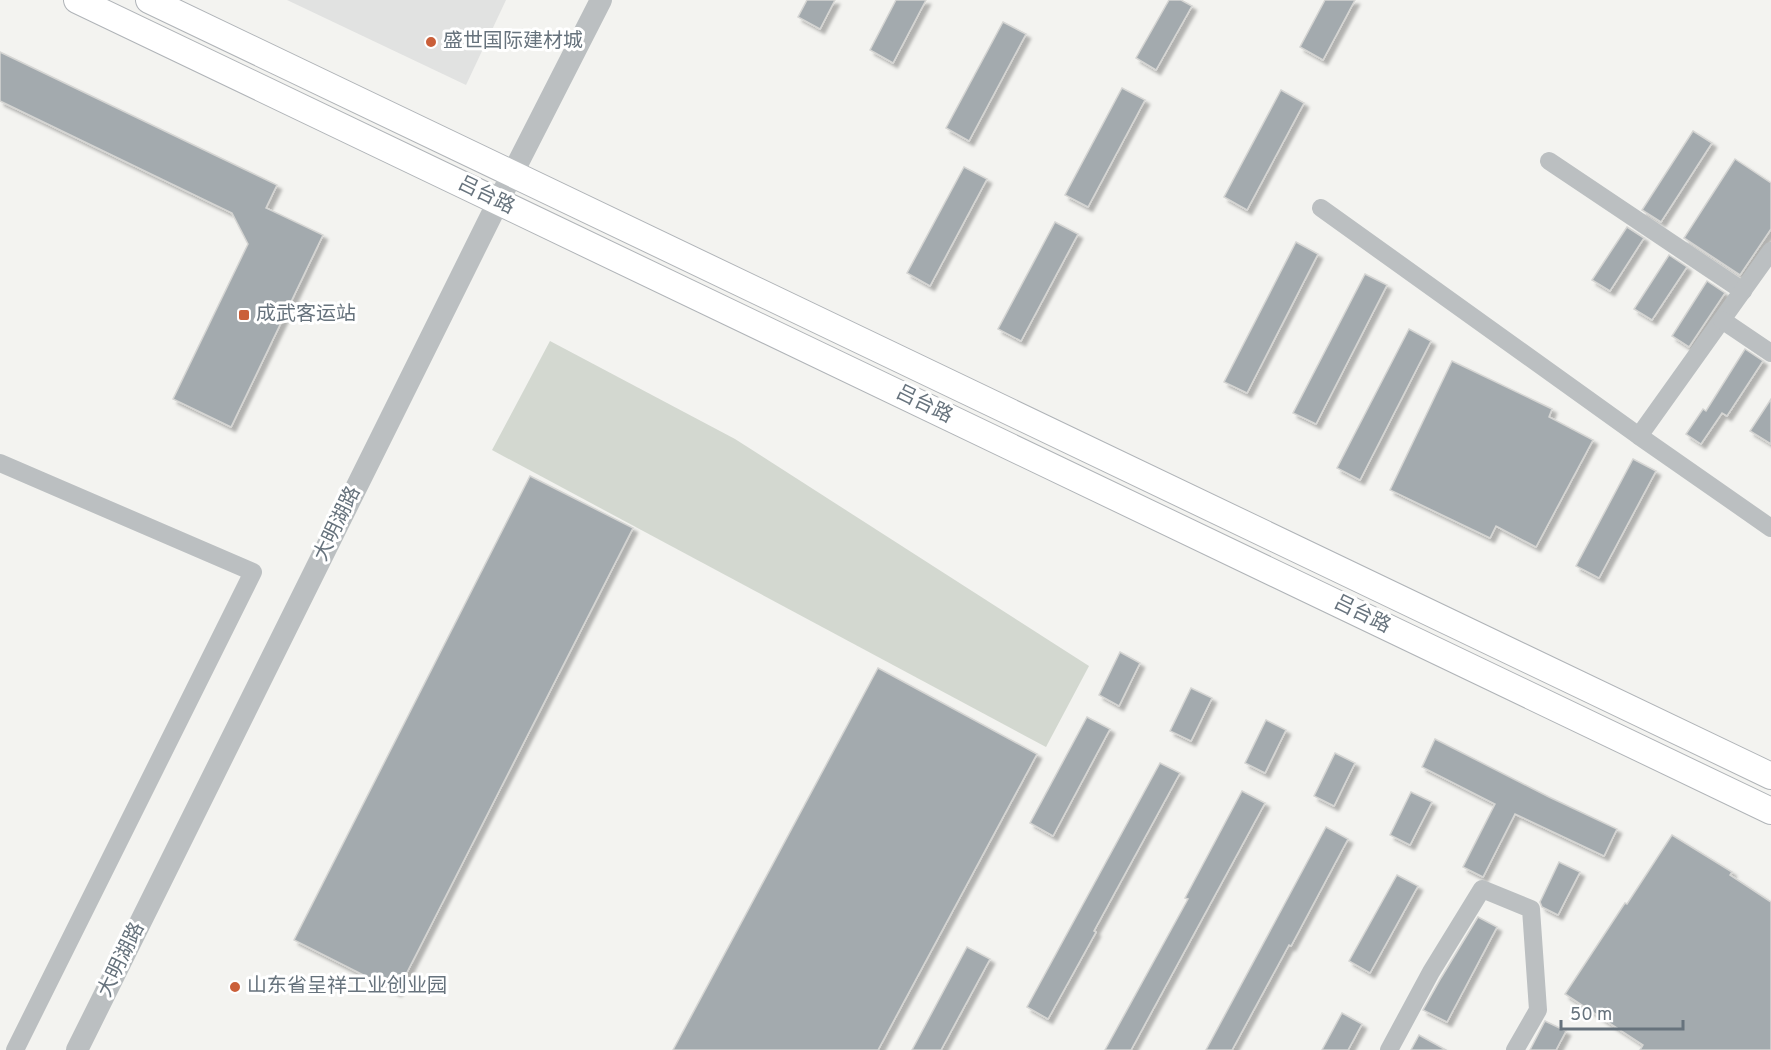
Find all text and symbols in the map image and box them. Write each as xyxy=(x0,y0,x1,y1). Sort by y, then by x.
place label: 盛世国际建材城 xyxy=(443,29,583,55)
marker: 盛世国际建材城 xyxy=(424,35,438,49)
street label: 吕台路 xyxy=(453,171,519,221)
place label: 成武客运站 xyxy=(256,302,356,328)
marker: 成武客运站 xyxy=(237,308,251,322)
street label: 吕台路 xyxy=(891,380,957,430)
street label: 大明湖路 xyxy=(309,482,367,566)
street label: 吕台路 xyxy=(1329,590,1395,640)
street label: 大明湖路 xyxy=(93,918,151,1002)
place label: 山东省呈祥工业创业园 xyxy=(247,974,447,1000)
marker: 山东省呈祥工业创业园 xyxy=(228,980,242,994)
scale bar xyxy=(1561,993,1682,1031)
text: 50 m xyxy=(1570,1004,1612,1027)

